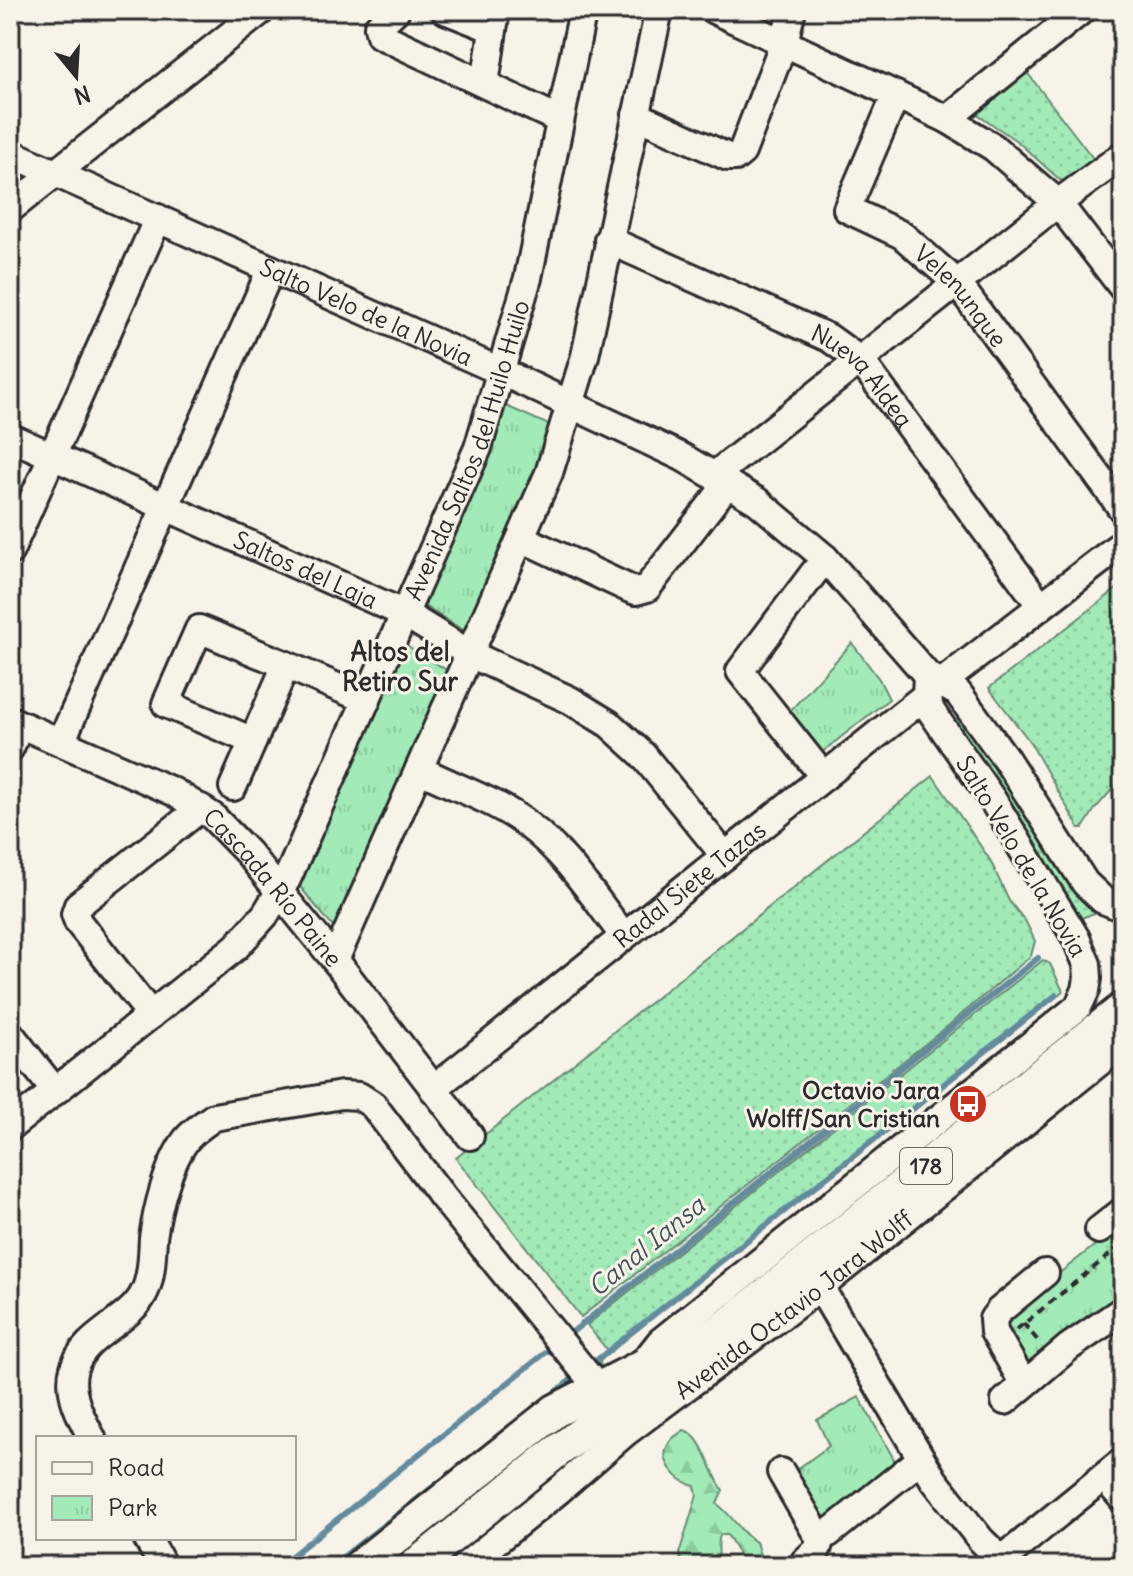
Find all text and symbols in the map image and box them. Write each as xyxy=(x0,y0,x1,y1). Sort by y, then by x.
north arrow xyxy=(36,36,116,116)
text: N xyxy=(71,79,94,111)
street label: Velenunque xyxy=(908,238,1014,353)
street label: Salto Velo de la Novia xyxy=(255,251,477,372)
street label: Avenida Saltos del Huilo Huilo xyxy=(397,297,536,605)
street label: Nueva Aldea xyxy=(807,317,920,433)
street label: Saltos del Laja xyxy=(229,524,382,615)
district label: Altos del Retiro Sur xyxy=(342,635,458,698)
street label: Salto Velo de la Novia xyxy=(950,750,1094,962)
street label: Cascada Río Paine xyxy=(197,802,349,973)
street label: Radal Siete Tazas xyxy=(607,814,772,954)
place label: Octavio Jara Wolff/San Cristian xyxy=(747,1075,940,1133)
bus stop icon: Octavio Jara Wolff/San Cristian xyxy=(947,1083,989,1125)
road number: 178 xyxy=(900,1148,952,1184)
water label: Canal Iansa xyxy=(581,1188,712,1303)
street label: Avenida Octavio Jara Wolff xyxy=(669,1203,919,1405)
legend xyxy=(36,1436,296,1540)
text: Road xyxy=(108,1452,164,1482)
text: Park xyxy=(108,1492,158,1522)

